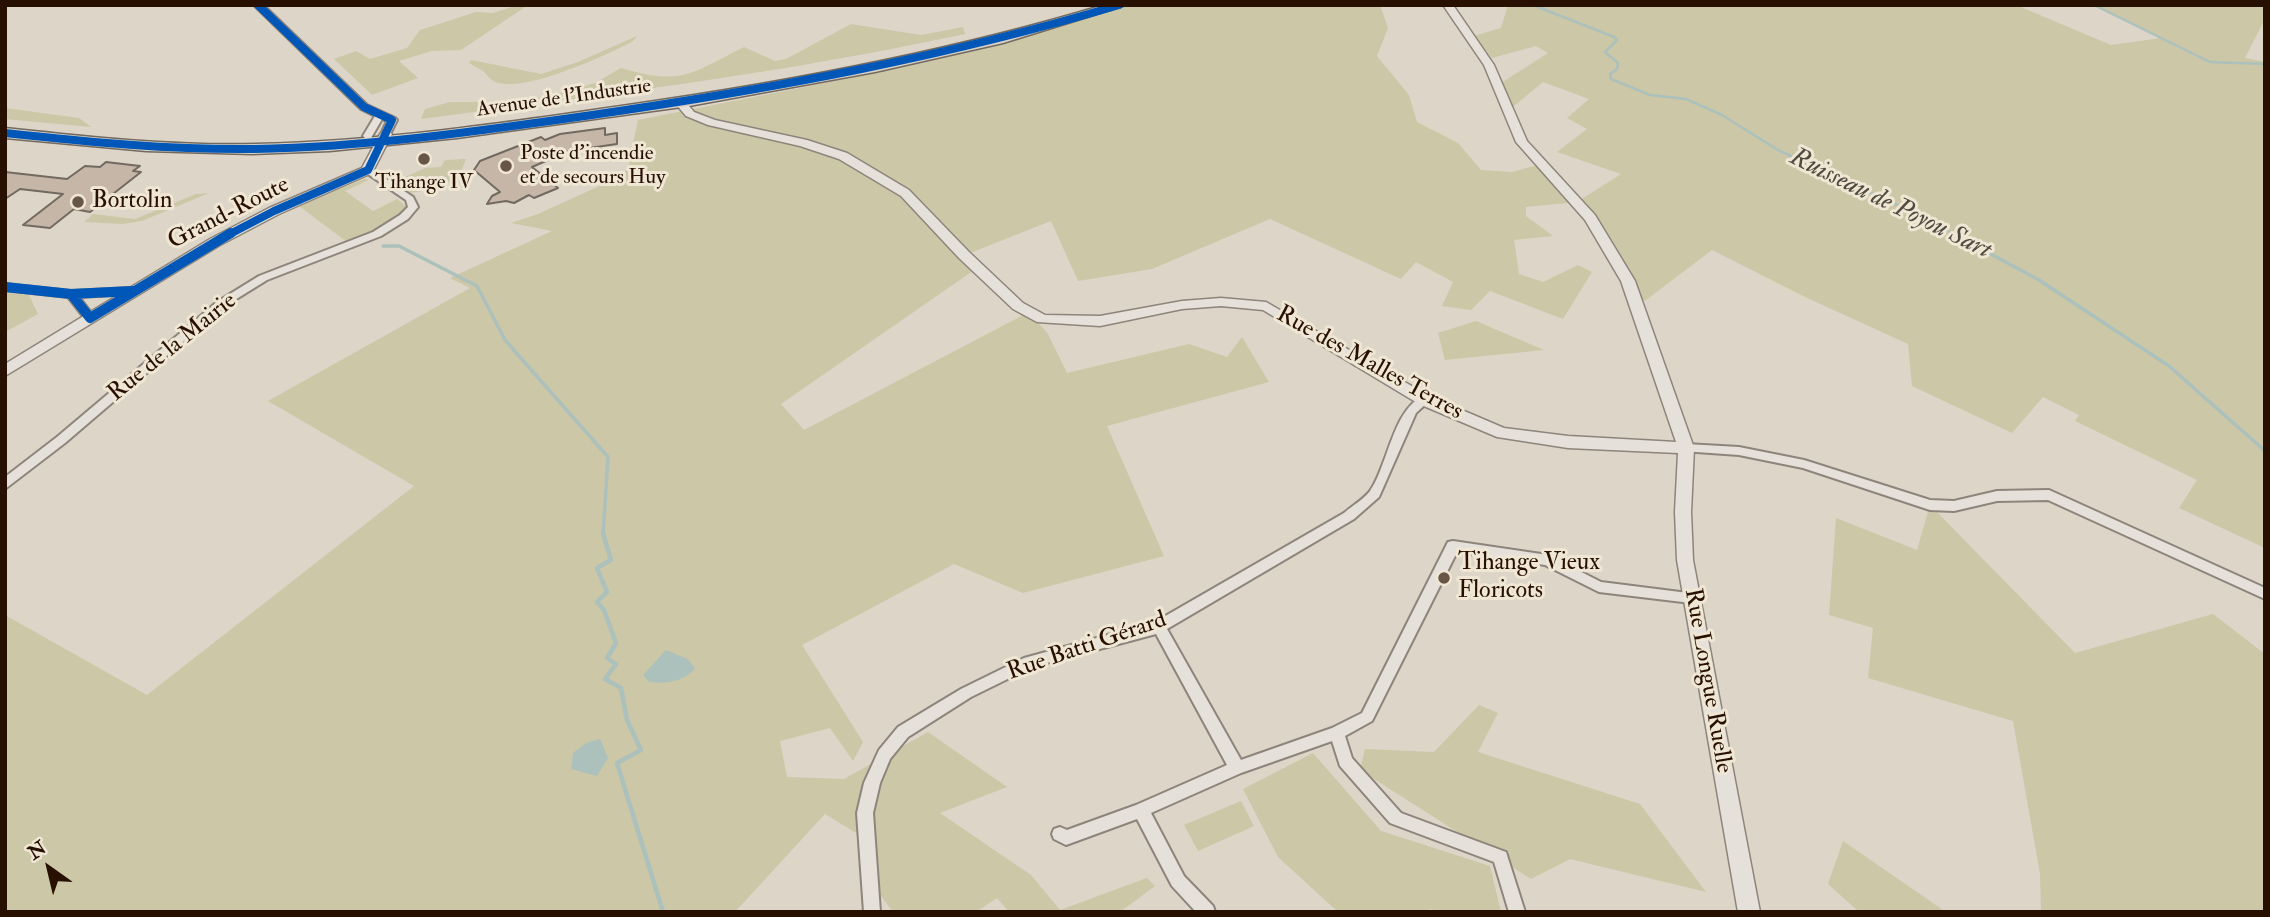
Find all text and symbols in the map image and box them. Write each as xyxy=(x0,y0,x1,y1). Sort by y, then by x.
street label: Avenue de l'Industrie xyxy=(475,74,653,124)
place label: Poste d'incendie et de secours Huy xyxy=(520,141,665,191)
water label: Ruisseau de Poyou Sart xyxy=(1784,143,1996,267)
marker: Tihange IV xyxy=(416,151,432,167)
marker: Poste d'incendie et de secours Huy xyxy=(498,158,514,174)
place label: Tihange IV xyxy=(375,170,473,196)
street label: Grand-Route xyxy=(164,171,294,257)
place label: Bortolin xyxy=(92,188,172,216)
marker: Bortolin xyxy=(70,194,86,210)
street label: Rue de la Mairie xyxy=(103,287,243,409)
street label: Rue des Malles Terres xyxy=(1271,301,1467,427)
place label: Tihange Vieux Floricots xyxy=(1458,550,1600,606)
marker: Tihange Vieux Floricots xyxy=(1436,570,1452,586)
street label: Rue Longue Ruelle xyxy=(1677,586,1737,776)
street label: Rue Batti Gérard xyxy=(1004,606,1170,688)
north arrow xyxy=(14,833,84,903)
text: N xyxy=(23,836,51,865)

